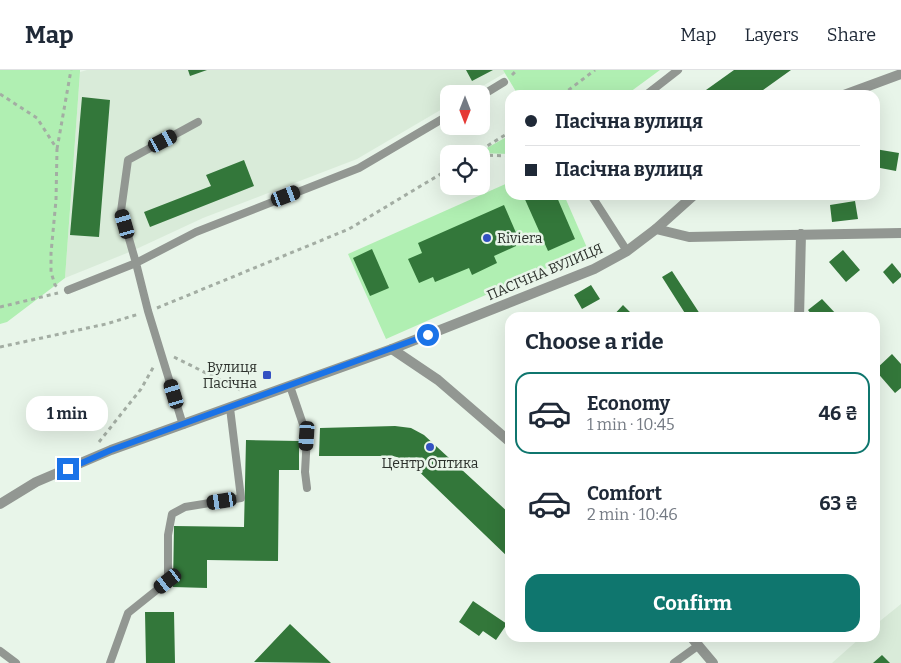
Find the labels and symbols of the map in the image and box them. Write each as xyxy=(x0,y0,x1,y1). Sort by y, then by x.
north arrow xyxy=(440,85,490,135)
car xyxy=(146,127,179,155)
car xyxy=(269,184,302,208)
car xyxy=(113,208,136,240)
place label: Riviera xyxy=(497,230,543,247)
marker: Riviera xyxy=(481,232,493,244)
street label: ПАСІЧНА ВУЛИЦЯ xyxy=(484,240,606,304)
route start xyxy=(417,324,439,346)
place label: Вулиця Пасічна xyxy=(203,359,257,392)
marker: Вулиця Пасічна xyxy=(261,369,273,381)
car xyxy=(162,377,185,411)
callout: 1 min xyxy=(27,396,109,432)
car xyxy=(298,421,315,451)
marker: Центр Оптика xyxy=(424,441,436,453)
place label: Центр Оптика xyxy=(382,455,479,472)
route end xyxy=(57,458,79,480)
car xyxy=(206,491,237,511)
car xyxy=(151,566,184,596)

